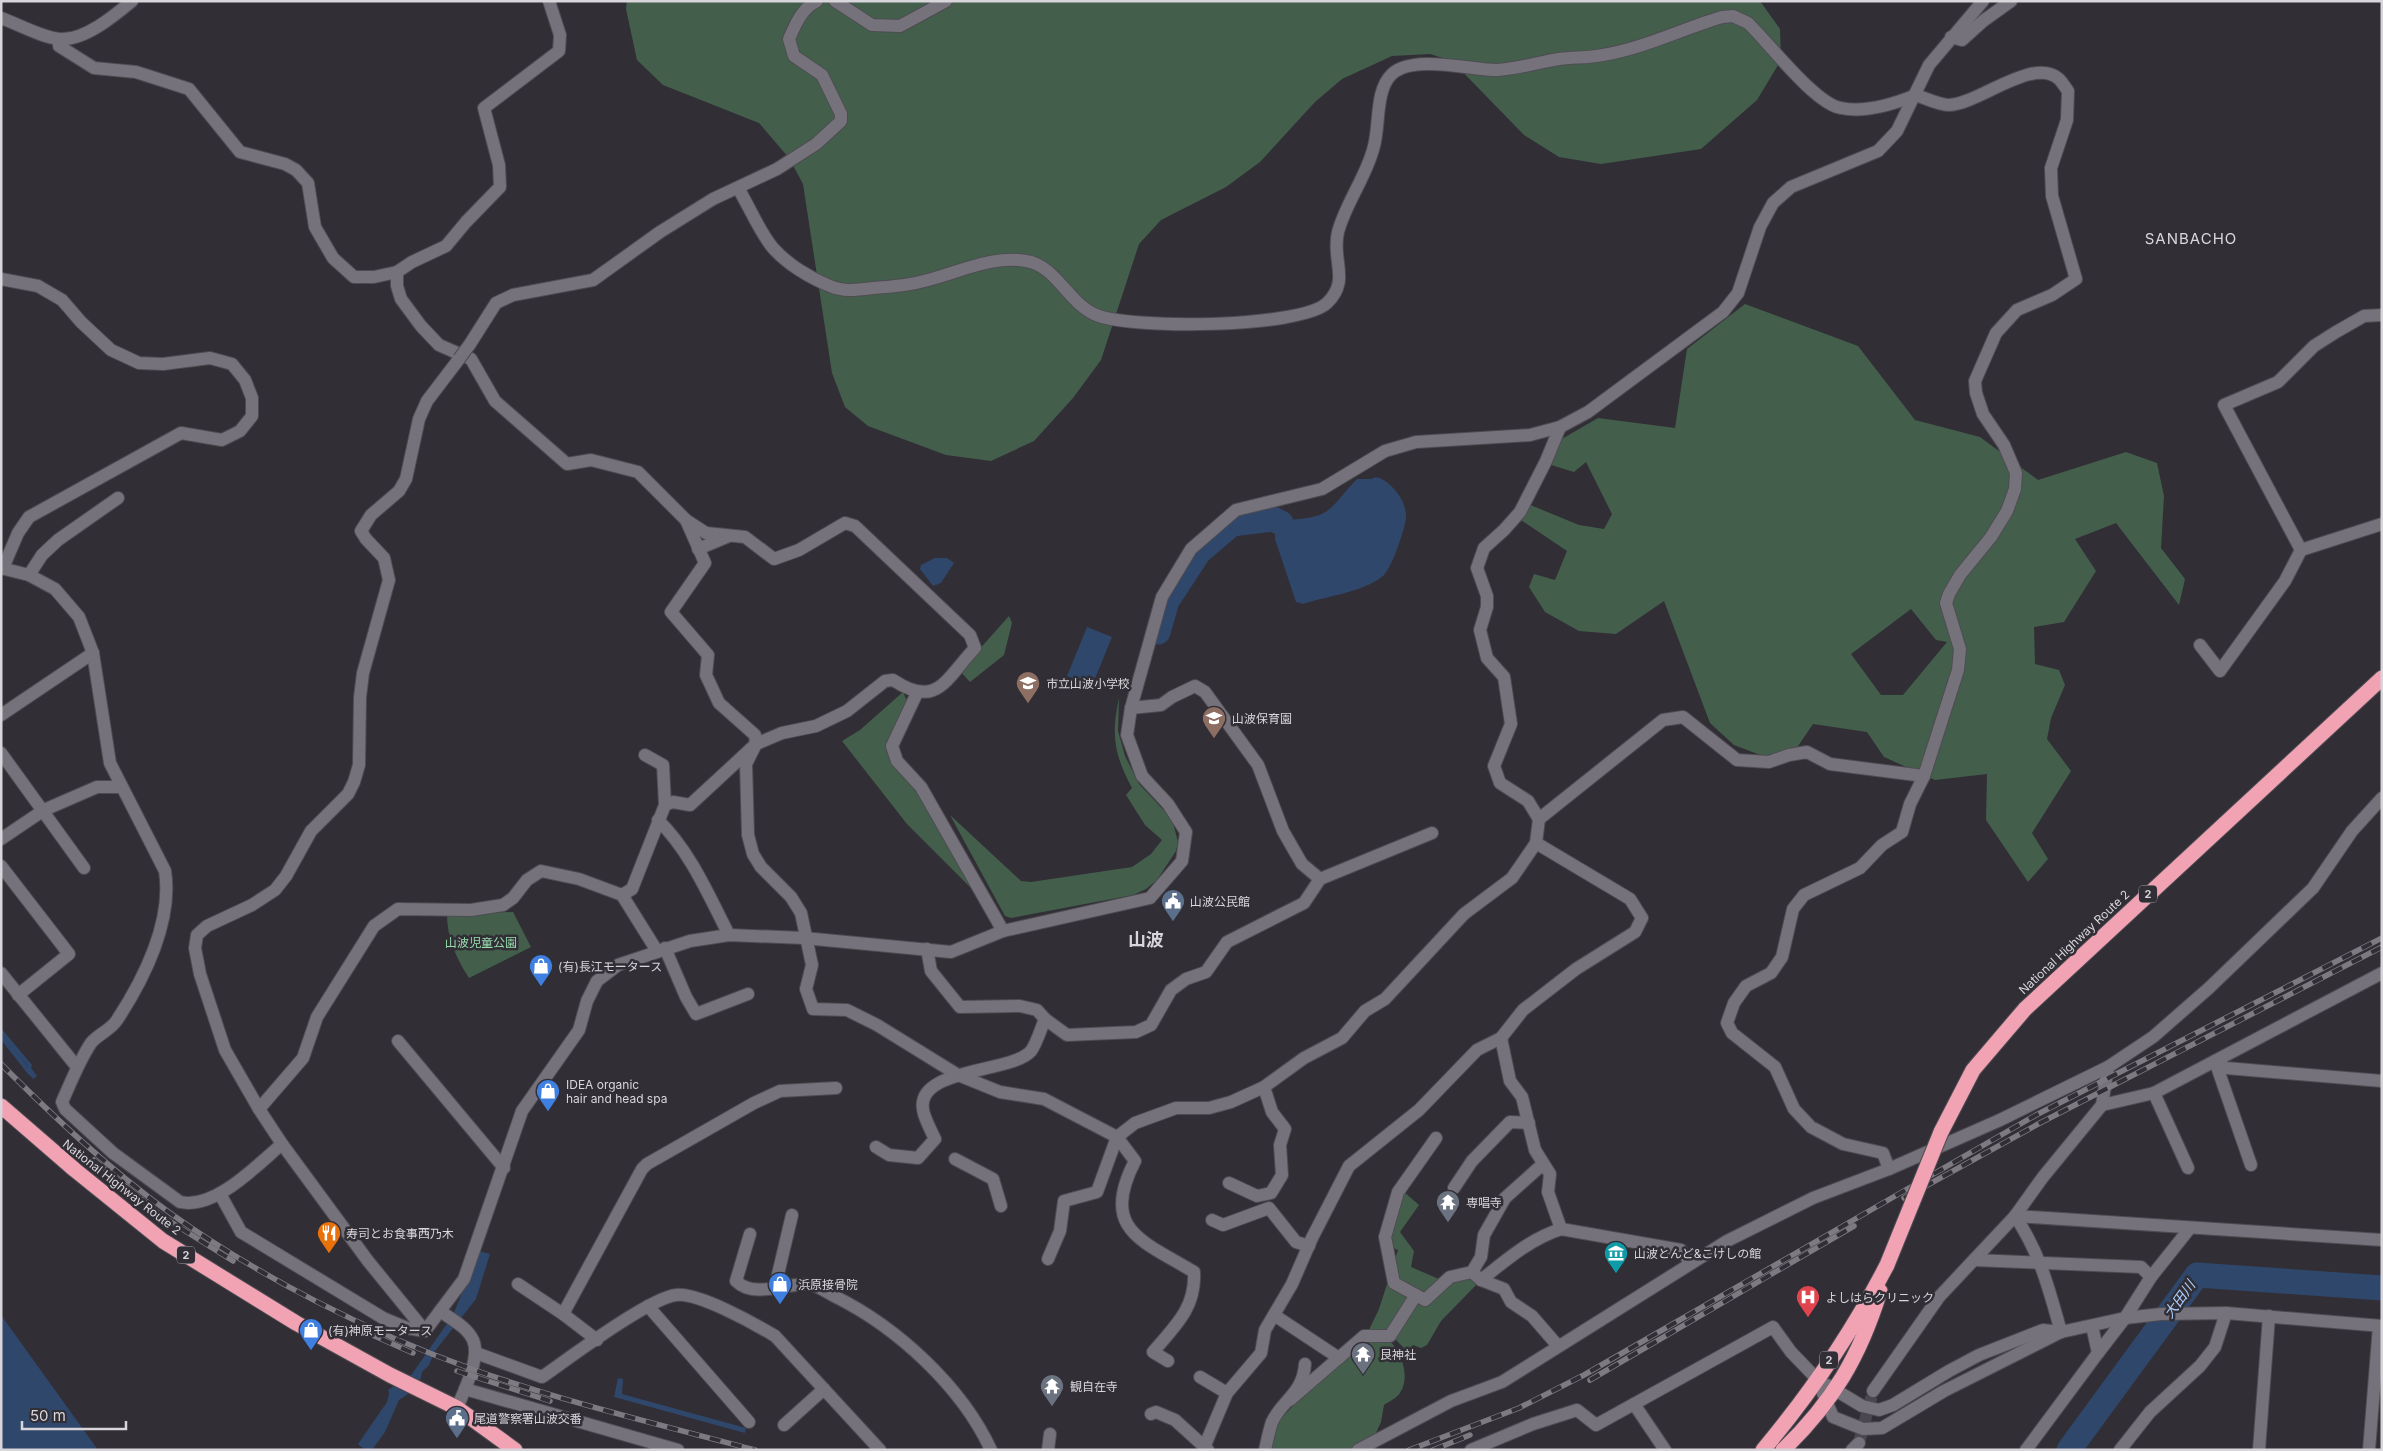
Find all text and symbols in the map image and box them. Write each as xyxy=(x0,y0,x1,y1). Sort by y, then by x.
district label: SANBACHO xyxy=(2145,229,2237,248)
school or university icon: 市立山波小学校 xyxy=(1015,670,1041,704)
place label: 市立山波小学校 xyxy=(1046,676,1130,691)
school or university icon: 山波保育園 xyxy=(1201,705,1227,739)
place label: 山波保育園 xyxy=(1232,711,1292,726)
road number: 2 xyxy=(2139,886,2157,902)
street label: National Highway Route 2 xyxy=(2015,887,2133,997)
public building icon: 山波公民館 xyxy=(1160,888,1186,922)
place label: 山波公民館 xyxy=(1190,894,1250,909)
district label: 山波 xyxy=(1128,929,1164,950)
park label: 山波児童公園 xyxy=(445,935,517,950)
shop icon: (有)長江モータース xyxy=(528,953,554,987)
place label: (有)長江モータース xyxy=(558,959,662,974)
place label: IDEA organic hair and head spa xyxy=(566,1077,667,1106)
shop icon: IDEA organic hair and head spa xyxy=(535,1078,561,1112)
street label: National Highway Route 2 xyxy=(60,1136,184,1238)
temple icon: 専唱寺 xyxy=(1435,1189,1461,1223)
place label: 専唱寺 xyxy=(1466,1195,1502,1210)
restaurant icon: 寿司とお食事西乃木 xyxy=(316,1220,342,1254)
place label: 寿司とお食事西乃木 xyxy=(346,1226,454,1241)
museum icon: 山波とんど&こけしの館 xyxy=(1603,1240,1629,1274)
road number: 2 xyxy=(177,1246,195,1264)
place label: 山波とんど&こけしの館 xyxy=(1634,1246,1761,1261)
shop icon: 浜原接骨院 xyxy=(767,1271,793,1305)
water label: 大田川 xyxy=(2160,1275,2199,1321)
place label: 浜原接骨院 xyxy=(798,1277,858,1292)
hospital icon: よしはらクリニック xyxy=(1795,1284,1821,1318)
place label: よしはらクリニック xyxy=(1826,1290,1934,1305)
shop icon: (有)神原モータース xyxy=(298,1317,324,1351)
place label: (有)神原モータース xyxy=(328,1323,432,1338)
temple icon: 艮神社 xyxy=(1350,1341,1376,1375)
place label: 艮神社 xyxy=(1380,1347,1416,1362)
road number: 2 xyxy=(1820,1352,1838,1368)
temple icon: 観自在寺 xyxy=(1039,1373,1065,1407)
place label: 観自在寺 xyxy=(1070,1379,1118,1394)
scale bar xyxy=(22,1398,126,1430)
public building icon: 尾道警察署山波交番 xyxy=(444,1405,470,1439)
text: 50 m xyxy=(30,1406,66,1425)
place label: 尾道警察署山波交番 xyxy=(474,1411,582,1426)

